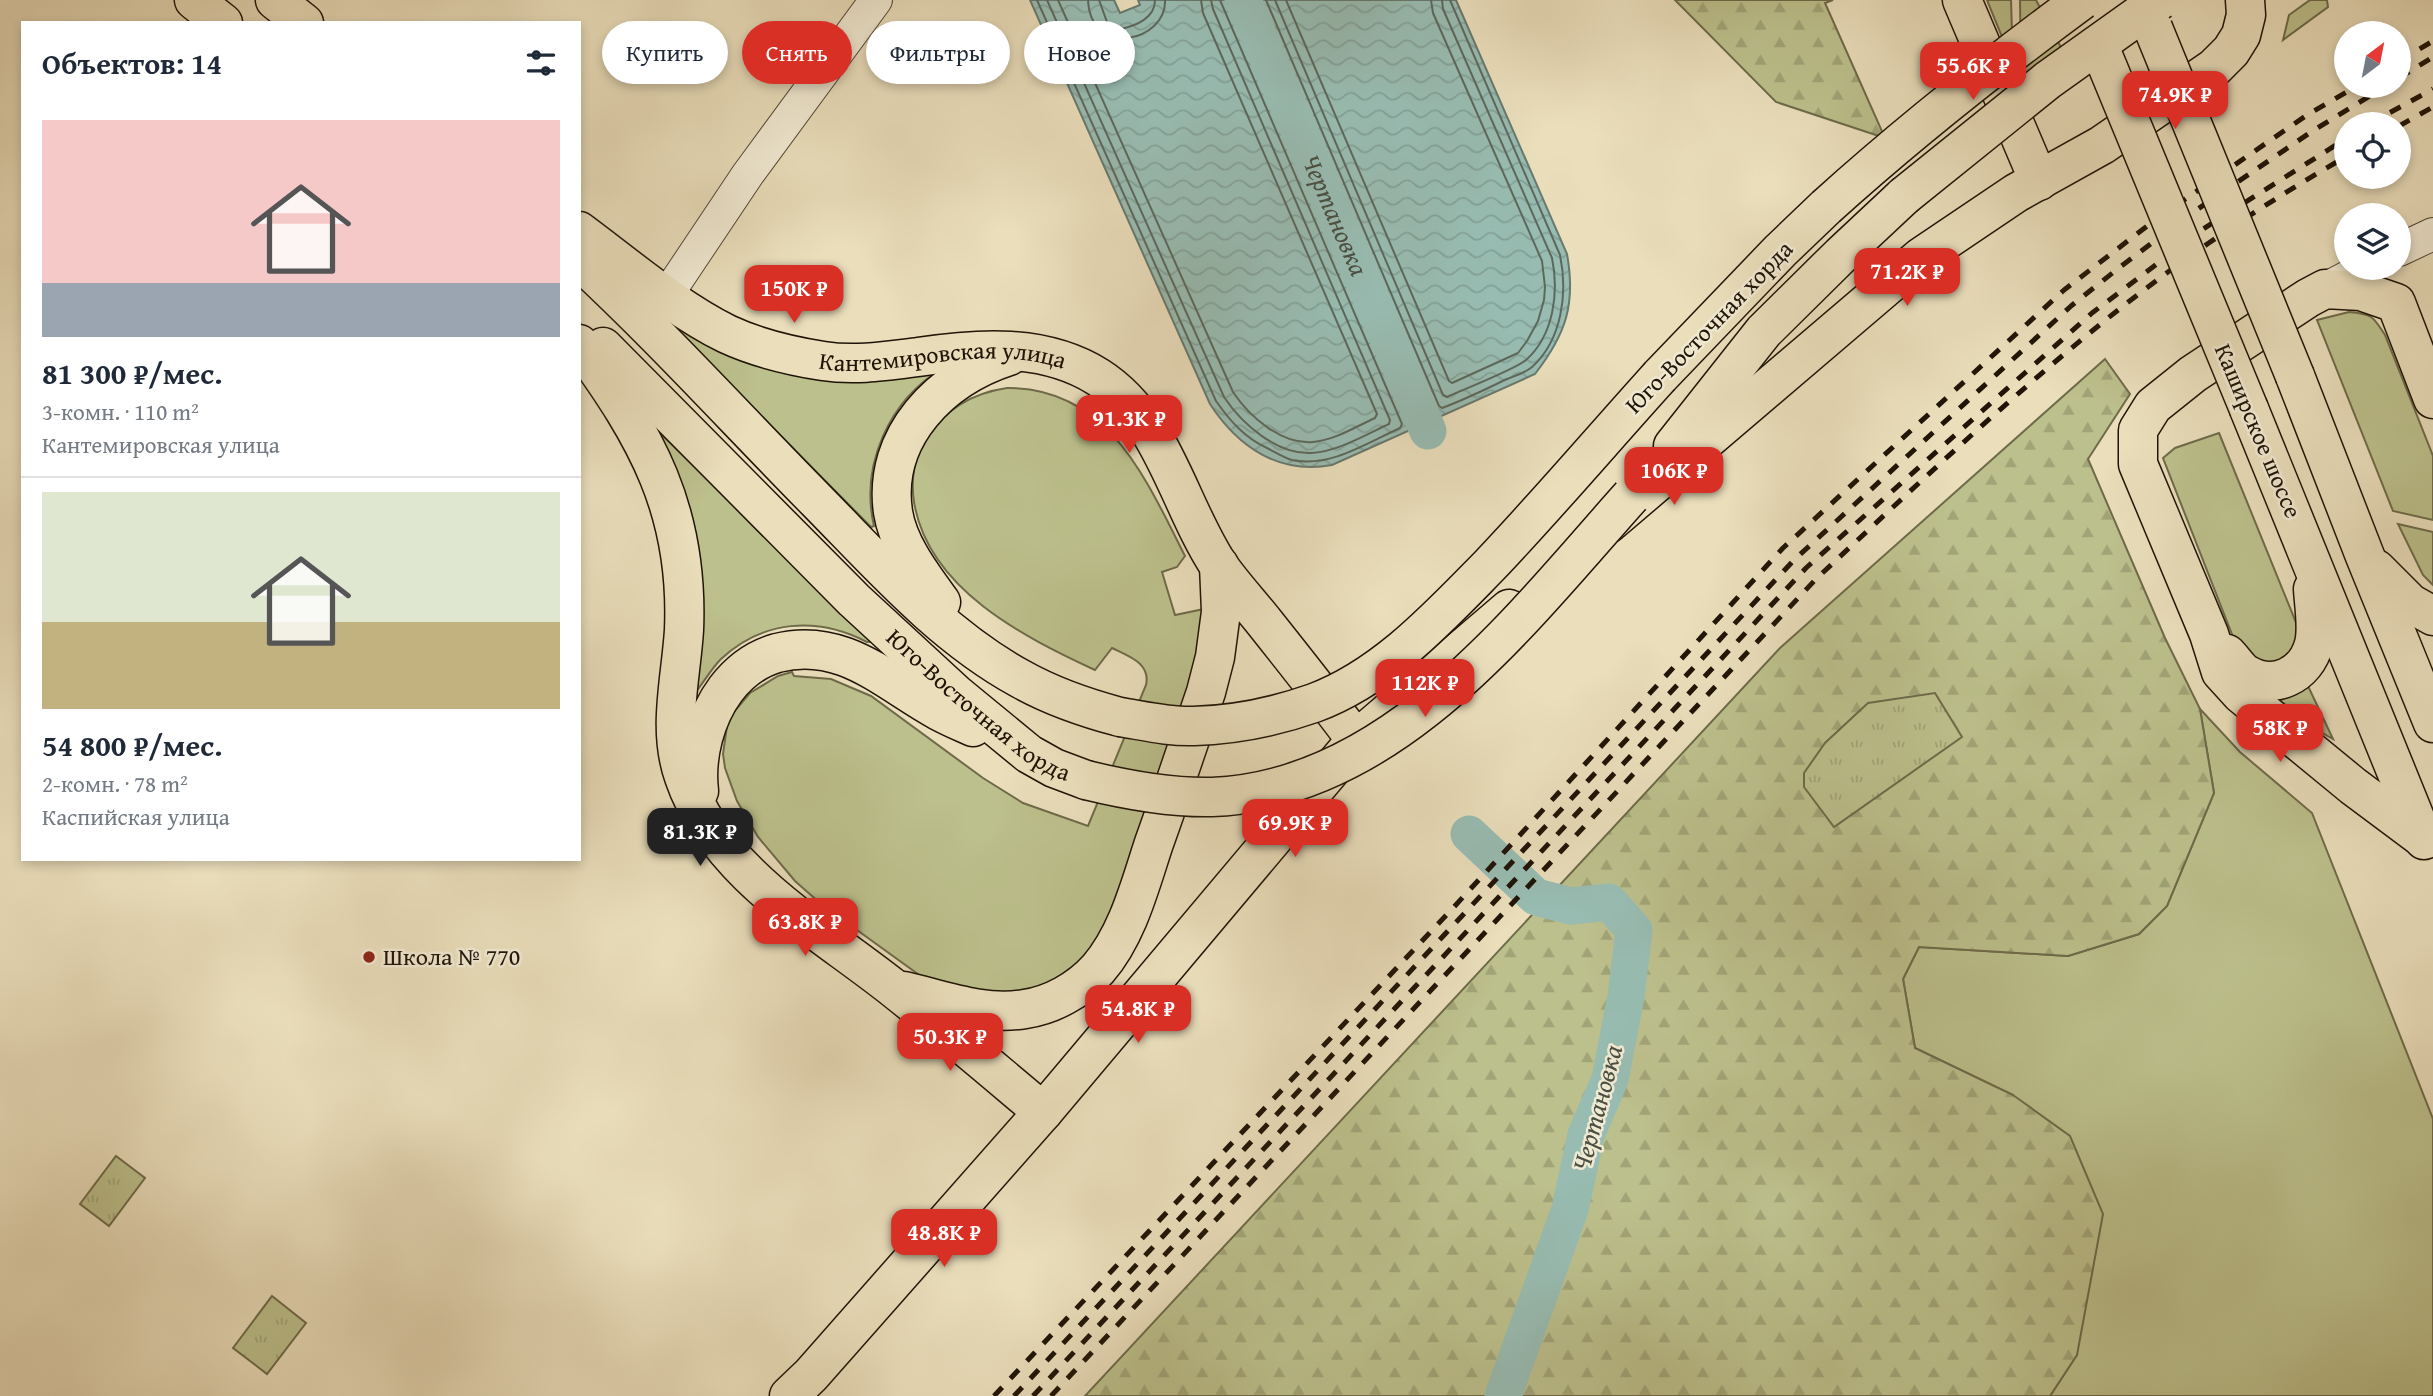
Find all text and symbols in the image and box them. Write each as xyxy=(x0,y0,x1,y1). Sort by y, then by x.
chip: Купить xyxy=(602,21,728,84)
chip: Снять xyxy=(742,21,852,84)
chip: Фильтры xyxy=(866,21,1010,84)
chip: Новое xyxy=(1024,21,1135,84)
north arrow xyxy=(2334,21,2412,98)
map controls xyxy=(2334,21,2411,280)
text: Объектов: 14 xyxy=(42,41,222,85)
pin: 55.6K ₽ xyxy=(1908,42,2038,102)
icon: filters xyxy=(522,44,560,82)
text: 55.6K ₽ xyxy=(1936,48,2010,81)
pin: 74.9K ₽ xyxy=(2110,72,2240,131)
text: 74.9K ₽ xyxy=(2138,77,2212,110)
button: locate xyxy=(2334,112,2411,189)
water label: Чертановка xyxy=(1292,148,1379,282)
icon: home xyxy=(238,166,364,292)
button: layers xyxy=(2334,203,2411,280)
street label: Юго-Восточная хорда xyxy=(1617,232,1801,421)
pin: 71.2K ₽ xyxy=(1842,248,1972,308)
text: 71.2K ₽ xyxy=(1870,254,1944,287)
pin: 150K ₽ xyxy=(737,266,851,325)
text: 150K ₽ xyxy=(760,271,828,304)
street label: Кантемировская улица xyxy=(817,332,1072,380)
street label: Каширское шоссе xyxy=(2206,338,2311,523)
text: 81 300 ₽/мес. xyxy=(42,351,223,395)
text: 3-комн. · 110 m² xyxy=(42,395,199,428)
pin: 91.3K ₽ xyxy=(1064,396,1194,455)
text: 91.3K ₽ xyxy=(1092,401,1166,434)
text: Кантемировская улица xyxy=(42,428,280,461)
pin: 106K ₽ xyxy=(1617,448,1731,507)
text: 106K ₽ xyxy=(1640,453,1708,486)
icon: home xyxy=(238,538,364,664)
street label: Юго-Восточная хорда xyxy=(879,620,1076,790)
pin: 112K ₽ xyxy=(1368,660,1482,719)
text: 112K ₽ xyxy=(1391,665,1459,698)
pin: 58K ₽ xyxy=(2231,704,2329,764)
text: 58K ₽ xyxy=(2252,710,2308,743)
text: 54 800 ₽/мес. xyxy=(42,723,223,767)
text: 2-комн. · 78 m² xyxy=(42,767,188,800)
text: Каспийская улица xyxy=(42,800,230,833)
pin: 69.9K ₽ xyxy=(1230,800,1360,859)
text: 69.9K ₽ xyxy=(1258,805,1332,838)
pin: 81.3K ₽ xyxy=(635,808,765,868)
text: 81.3K ₽ xyxy=(663,814,737,847)
pin: 63.8K ₽ xyxy=(740,898,870,958)
text: 63.8K ₽ xyxy=(768,904,842,937)
place label: Школа № 770 xyxy=(383,939,520,974)
marker: Школа № 770 xyxy=(361,949,377,965)
pin: 54.8K ₽ xyxy=(1073,986,1203,1045)
text: 54.8K ₽ xyxy=(1101,991,1175,1024)
pin: 50.3K ₽ xyxy=(885,1014,1015,1073)
text: 50.3K ₽ xyxy=(913,1019,987,1052)
water label: Чертановка xyxy=(1561,1040,1632,1175)
pin: 48.8K ₽ xyxy=(879,1210,1009,1269)
text: 48.8K ₽ xyxy=(907,1215,981,1248)

